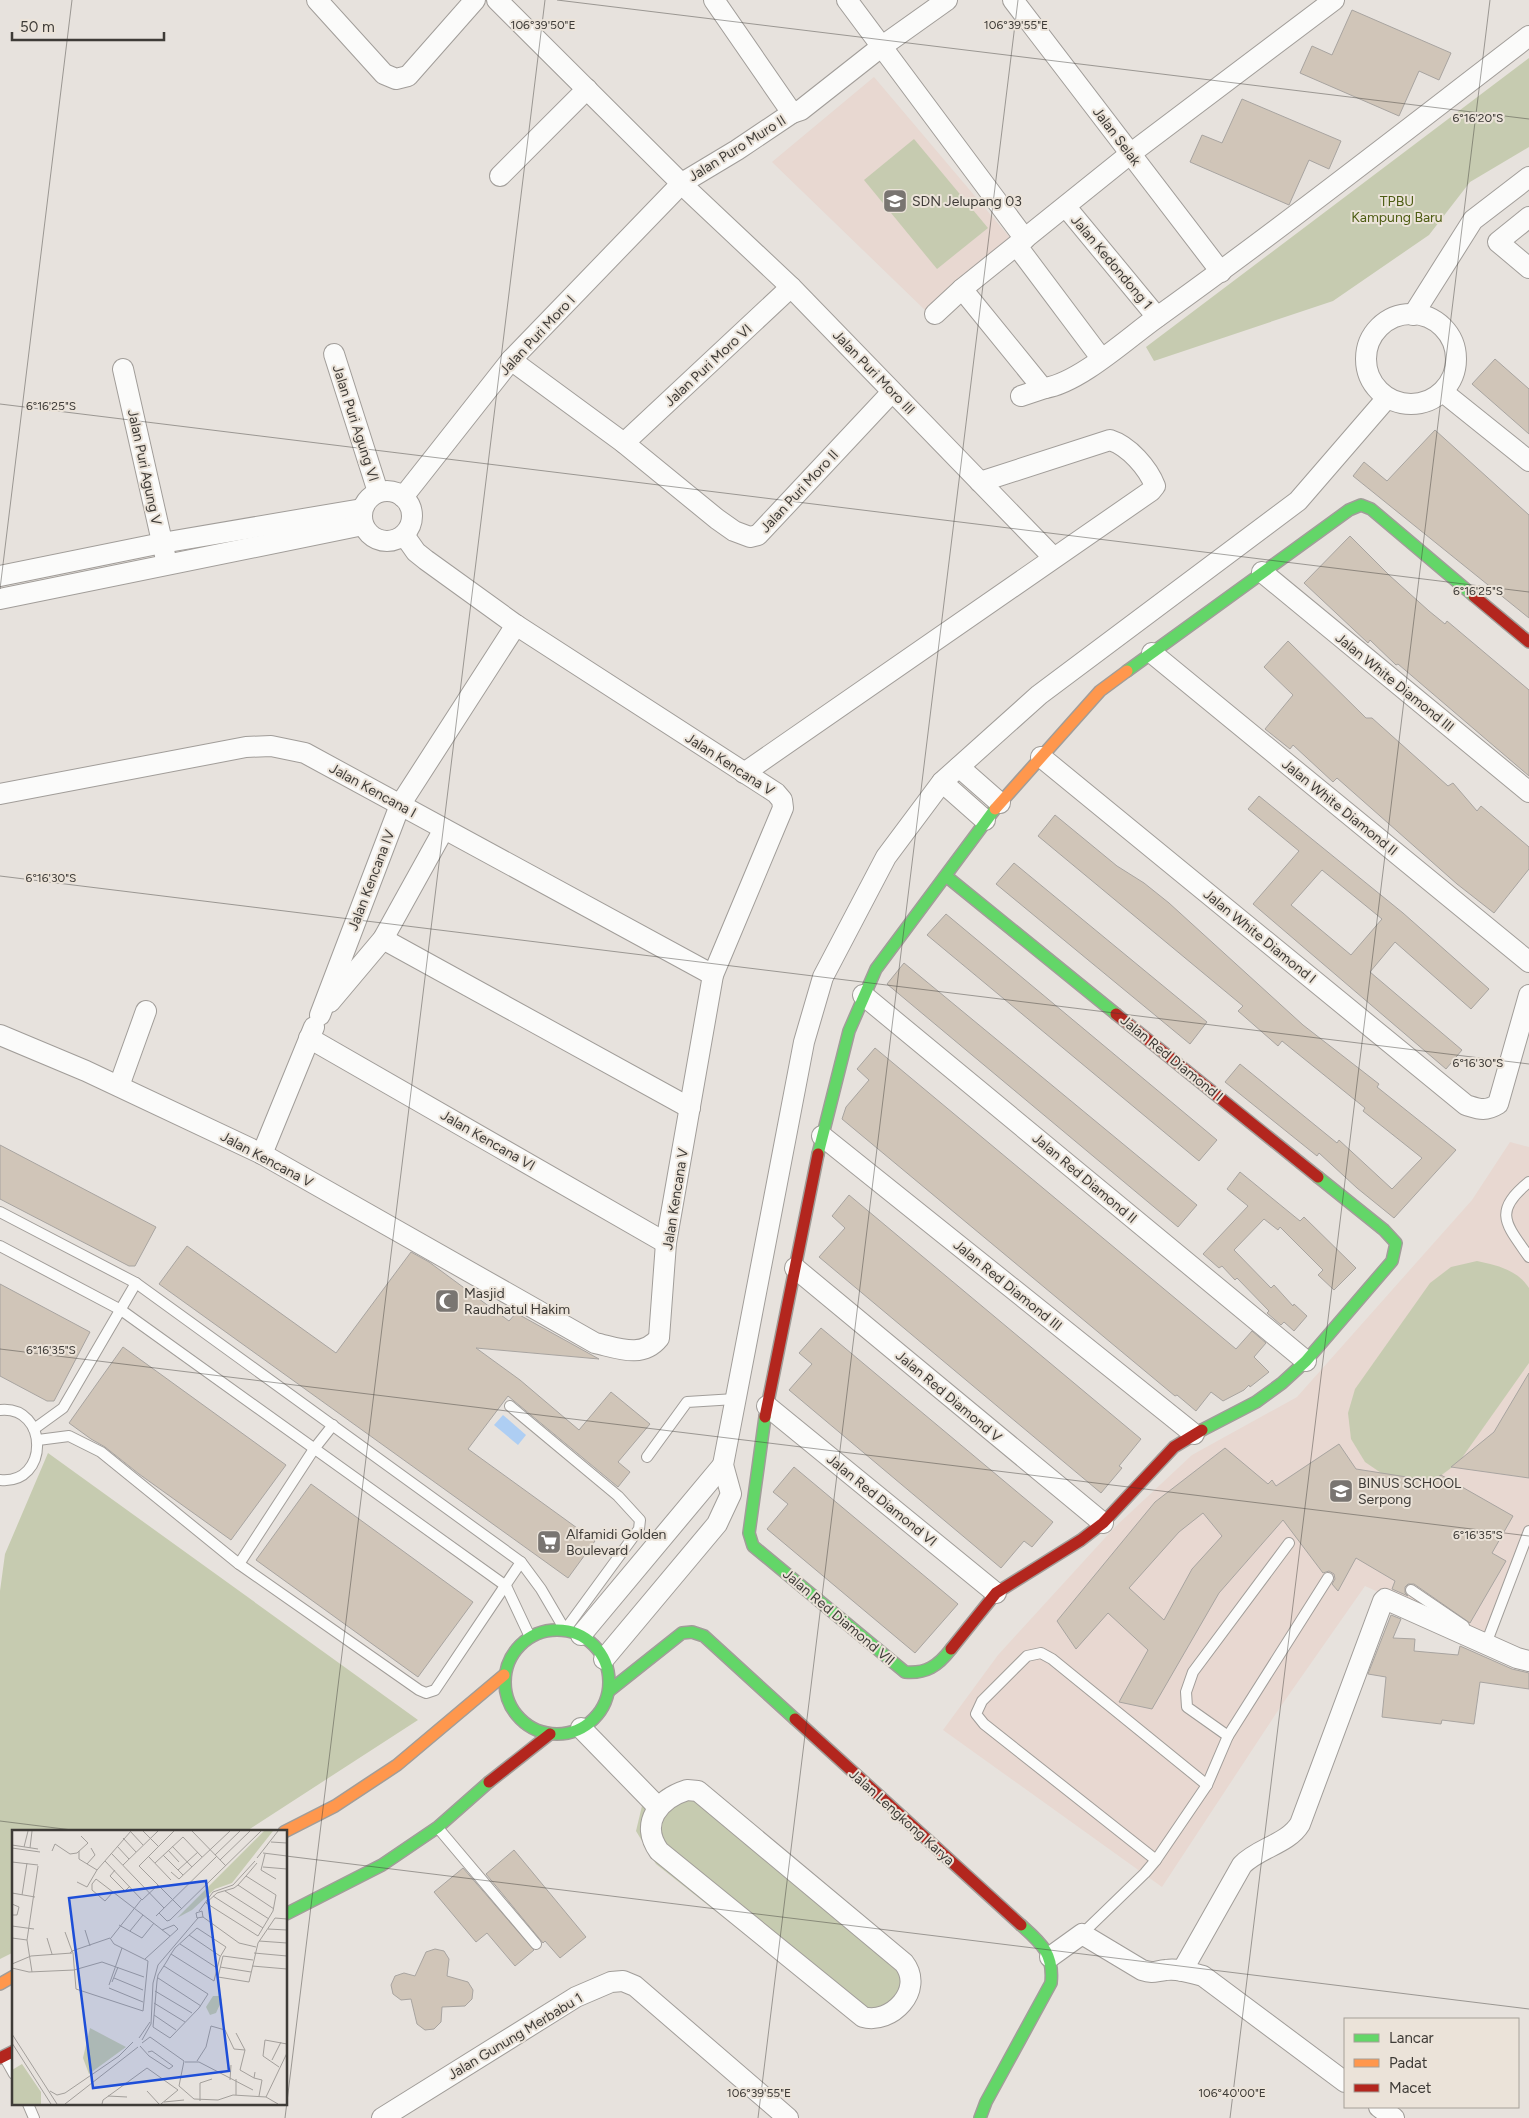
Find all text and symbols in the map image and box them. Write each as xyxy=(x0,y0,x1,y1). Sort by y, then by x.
scale bar xyxy=(12,10,165,42)
text: 50 m xyxy=(20,18,55,36)
text: 106°39'50"E xyxy=(510,18,576,32)
text: 106°39'55"E xyxy=(984,18,1048,32)
street label: Jalan Selak xyxy=(1089,104,1144,169)
text: 6°16'20"S xyxy=(1453,111,1503,125)
street label: Jalan Puro Muro II xyxy=(685,112,789,185)
school or university icon: SDN Jelupang 03 xyxy=(882,188,908,214)
place label: SDN Jelupang 03 xyxy=(912,193,1022,210)
park label: TPBU Kampung Baru xyxy=(1351,193,1443,226)
street label: Jalan Kedondong 1 xyxy=(1067,212,1156,313)
street label: Jalan Puri Moro I xyxy=(496,292,579,379)
street label: Jalan Puri Moro VI xyxy=(661,321,755,410)
street label: Jalan Puri Moro III xyxy=(829,327,918,418)
street label: Jalan Puri Agung VI xyxy=(329,363,382,484)
text: 6°16'25"S xyxy=(26,399,76,413)
street label: Jalan Puri Agung V xyxy=(124,408,165,527)
street label: Jalan Puri Moro II xyxy=(757,446,842,536)
text: 6°16'25"S xyxy=(1453,584,1503,598)
street label: Jalan White Diamond III xyxy=(1332,629,1457,735)
street label: Jalan Kencana V xyxy=(682,729,778,800)
street label: Jalan White Diamond II xyxy=(1278,756,1401,859)
street label: Jalan Kencana I xyxy=(326,760,419,821)
street label: Jalan Kencana IV xyxy=(344,827,399,933)
text: 6°16'30"S xyxy=(26,871,76,885)
street label: Jalan White Diamond I xyxy=(1200,886,1319,987)
street label: Jalan Red Diamond I xyxy=(1117,1012,1226,1105)
text: 6°16'30"S xyxy=(1453,1056,1503,1070)
street label: Jalan Kencana VI xyxy=(437,1106,538,1174)
street label: Jalan Kencana V xyxy=(218,1128,316,1191)
street label: Jalan Red Diamond II xyxy=(1029,1130,1140,1227)
street label: Jalan Kencana V xyxy=(659,1147,692,1251)
street label: Jalan Red Diamond III xyxy=(950,1236,1065,1334)
place label: Masjid Raudhatul Hakim xyxy=(464,1285,570,1318)
mosque icon: Masjid Raudhatul Hakim xyxy=(434,1288,460,1314)
text: 6°16'35"S xyxy=(26,1343,76,1357)
street label: Jalan Red Diamond V xyxy=(892,1347,1005,1446)
street label: Jalan Red Diamond VI xyxy=(823,1451,940,1550)
place label: BINUS SCHOOL Serpong xyxy=(1358,1475,1462,1508)
school or university icon: BINUS SCHOOL Serpong xyxy=(1328,1478,1354,1504)
place label: Alfamidi Golden Boulevard xyxy=(566,1526,667,1559)
text: 6°16'35"S xyxy=(1453,1528,1503,1542)
supermarket icon: Alfamidi Golden Boulevard xyxy=(536,1529,562,1555)
street label: Jalan Red Diamond VII xyxy=(779,1566,898,1669)
street label: Jalan Lengkong Karya xyxy=(846,1766,958,1869)
inset map xyxy=(12,1830,288,2106)
street label: Jalan Gunung Merbabu 1 xyxy=(445,1989,586,2083)
legend xyxy=(1344,2018,1519,2108)
text: Lancar xyxy=(1389,2029,1434,2047)
text: Padat xyxy=(1389,2054,1428,2072)
text: Macet xyxy=(1389,2079,1432,2097)
text: 106°39'55"E xyxy=(727,2086,791,2100)
text: 106°40'00"E xyxy=(1198,2086,1266,2100)

